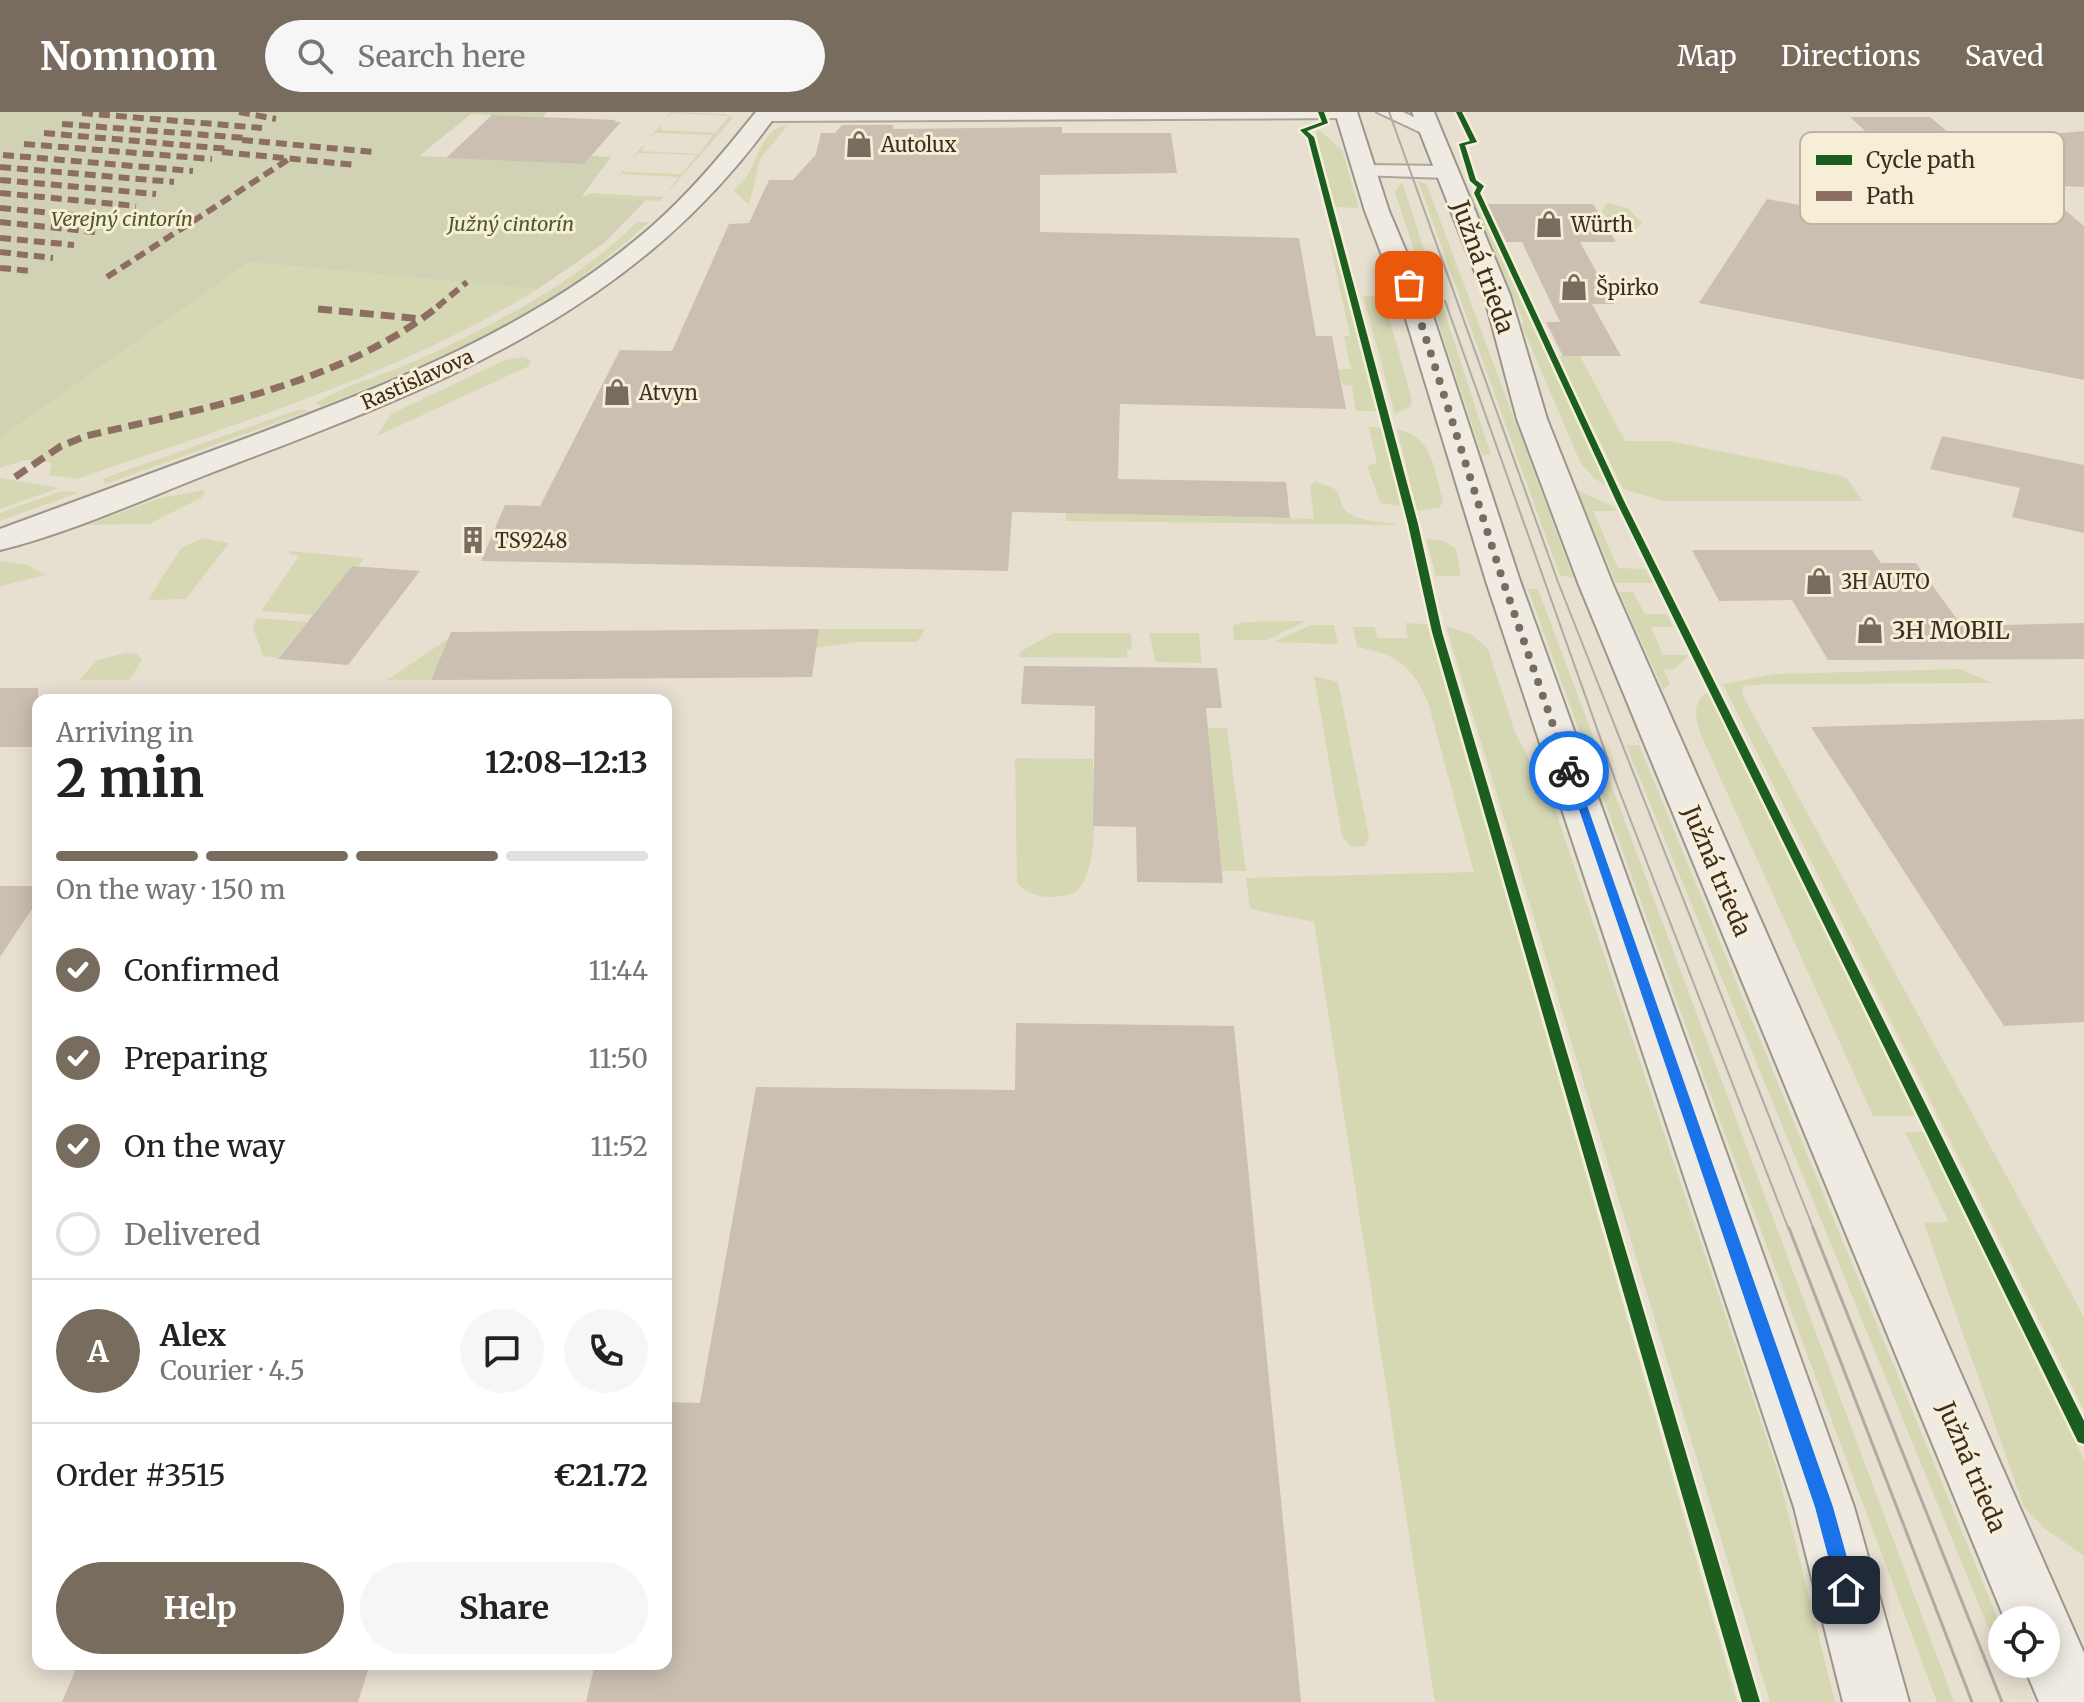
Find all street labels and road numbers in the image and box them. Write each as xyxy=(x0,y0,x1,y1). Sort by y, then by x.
street label: Južná trieda xyxy=(1444,195,1521,338)
street label: Rastislavova xyxy=(357,343,477,415)
street label: Južná trieda xyxy=(1675,800,1759,941)
street label: Južná trieda xyxy=(1930,1396,2014,1537)

